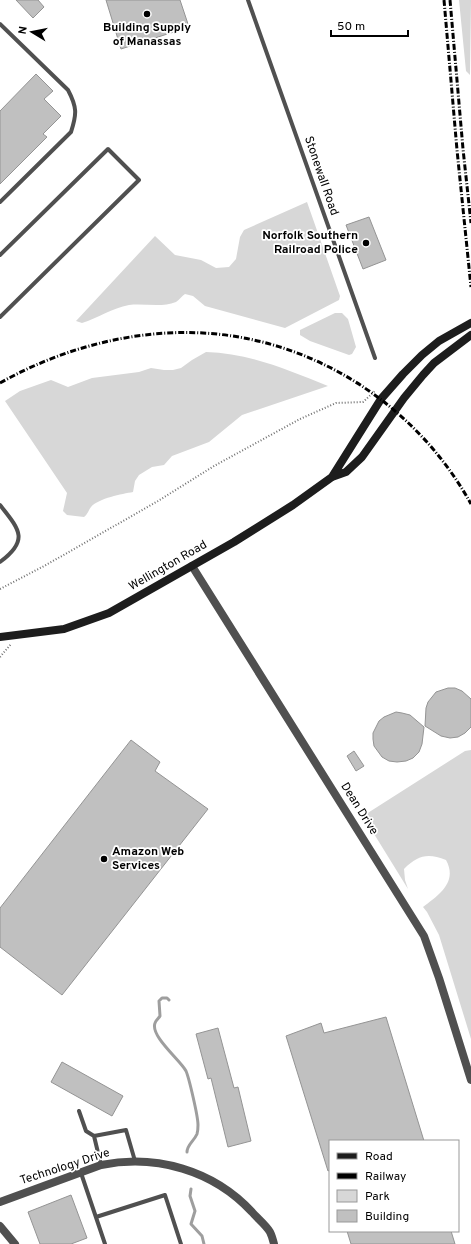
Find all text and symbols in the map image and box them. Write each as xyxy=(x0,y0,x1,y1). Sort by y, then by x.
marker: Building Supply of Manassas xyxy=(142,9,152,19)
north arrow xyxy=(12,12,52,52)
scale bar xyxy=(331,12,408,38)
text: 50 m xyxy=(337,19,365,35)
place label: Building Supply of Manassas xyxy=(103,20,191,50)
text: N xyxy=(16,25,31,36)
street label: Stonewall Road xyxy=(300,134,342,218)
place label: Norfolk Southern Railroad Police xyxy=(262,228,358,258)
marker: Norfolk Southern Railroad Police xyxy=(361,238,371,248)
street label: Wellington Road xyxy=(126,537,210,595)
street label: Dean Drive xyxy=(337,780,381,838)
place label: Amazon Web Services xyxy=(112,844,184,874)
marker: Amazon Web Services xyxy=(99,854,109,864)
legend xyxy=(329,1140,459,1232)
street label: Technology Drive xyxy=(18,1145,112,1189)
text: Road xyxy=(365,1149,393,1165)
text: Railway xyxy=(365,1169,406,1185)
text: Park xyxy=(365,1189,390,1205)
text: Building xyxy=(365,1209,409,1225)

